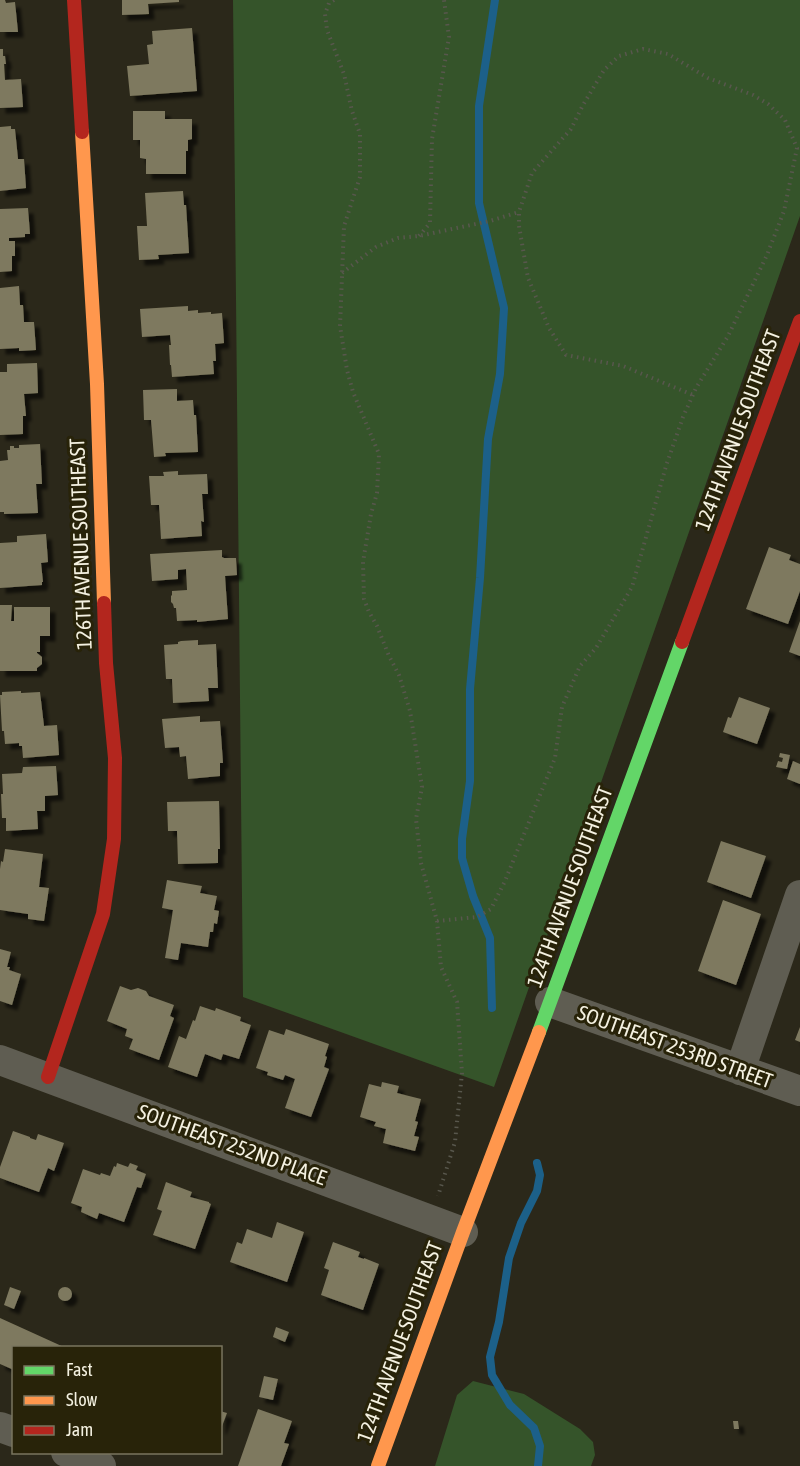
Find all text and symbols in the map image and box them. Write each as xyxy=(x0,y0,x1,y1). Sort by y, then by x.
street label: 124TH AVENUE SOUTHEAST xyxy=(690,326,785,533)
street label: 126TH AVENUE SOUTHEAST xyxy=(64,438,96,650)
street label: 124TH AVENUE SOUTHEAST xyxy=(522,783,617,990)
street label: SOUTHEAST 253RD STREET xyxy=(575,1000,776,1092)
street label: SOUTHEAST 252ND PLACE xyxy=(135,1099,330,1189)
street label: 124TH AVENUE SOUTHEAST xyxy=(352,1238,447,1445)
legend xyxy=(12,1346,222,1454)
text: Fast xyxy=(66,1359,93,1380)
text: Slow xyxy=(66,1389,97,1410)
text: Jam xyxy=(66,1419,93,1440)

